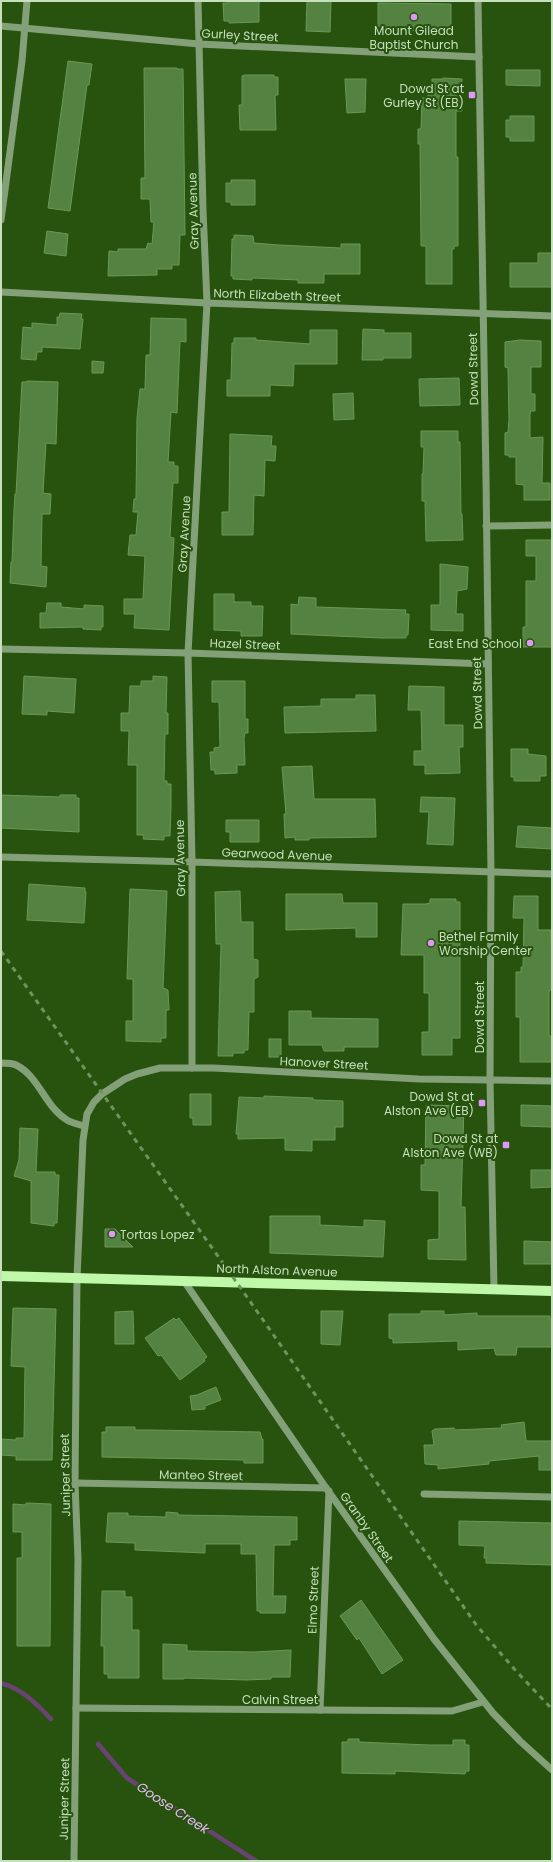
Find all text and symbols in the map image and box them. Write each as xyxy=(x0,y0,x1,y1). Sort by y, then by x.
marker: Mount Gilead Baptist Church xyxy=(409,12,419,22)
place label: Mount Gilead Baptist Church xyxy=(370,22,458,53)
street label: Gurley Street xyxy=(201,24,279,46)
place label: Dowd St at Gurley St (EB) xyxy=(383,80,464,111)
marker: Dowd St at Gurley St (EB) xyxy=(467,90,477,100)
street label: Gray Avenue xyxy=(183,172,203,250)
street label: North Elizabeth Street xyxy=(213,284,341,306)
street label: Dowd Street xyxy=(464,333,482,405)
street label: Gray Avenue xyxy=(173,495,195,573)
street label: Hazel Street xyxy=(209,634,281,654)
place label: East End School xyxy=(428,635,522,652)
marker: East End School xyxy=(525,638,535,648)
street label: Dowd Street xyxy=(468,657,486,729)
street label: Gray Avenue xyxy=(171,819,189,897)
street label: Gearwood Avenue xyxy=(221,844,333,864)
place label: Bethel Family Worship Center xyxy=(439,928,532,959)
marker: Bethel Family Worship Center xyxy=(426,938,436,948)
street label: Dowd Street xyxy=(471,981,488,1053)
street label: Hanover Street xyxy=(279,1052,369,1074)
place label: Dowd St at Alston Ave (EB) xyxy=(384,1088,474,1119)
marker: Dowd St at Alston Ave (EB) xyxy=(477,1098,487,1108)
place label: Dowd St at Alston Ave (WB) xyxy=(402,1130,498,1161)
marker: Dowd St at Alston Ave (WB) xyxy=(501,1140,511,1150)
place label: Tortas Lopez xyxy=(120,1226,194,1243)
marker: Tortas Lopez xyxy=(107,1229,117,1239)
street label: North Alston Avenue xyxy=(216,1259,338,1281)
street label: Juniper Street xyxy=(56,1433,74,1517)
street label: Manteo Street xyxy=(159,1466,243,1484)
street label: Granby Street xyxy=(336,1488,398,1566)
street label: Elmo Street xyxy=(303,1566,323,1634)
street label: Calvin Street xyxy=(242,1691,318,1708)
street label: Juniper Street xyxy=(55,1757,73,1841)
water label: Goose Creek xyxy=(133,1777,214,1839)

